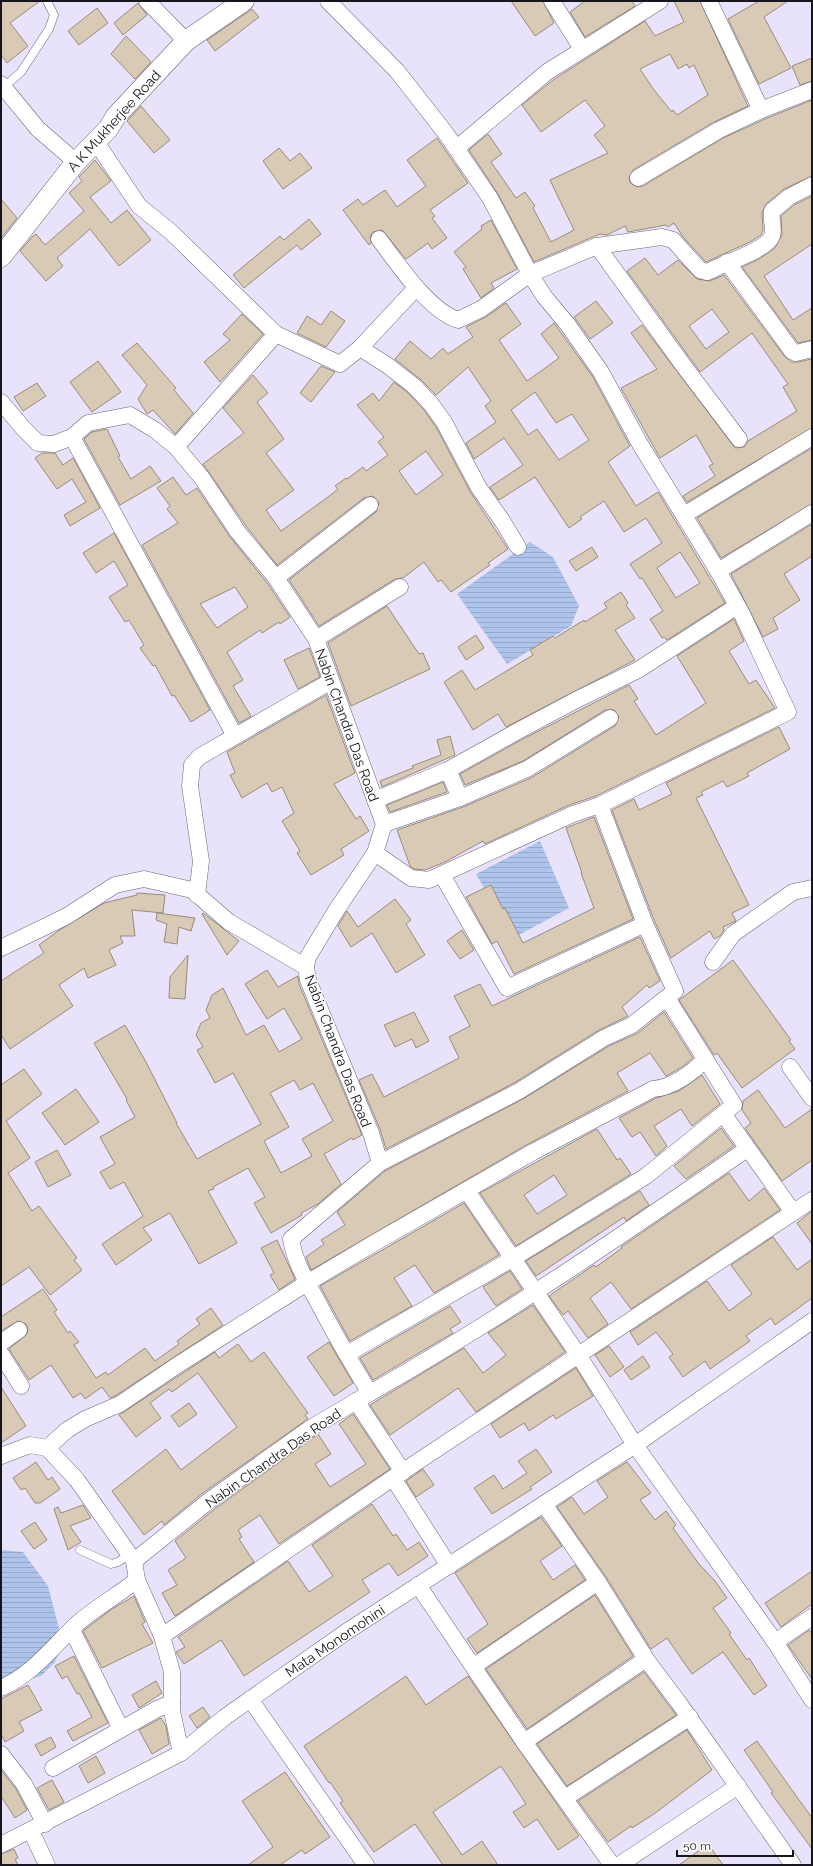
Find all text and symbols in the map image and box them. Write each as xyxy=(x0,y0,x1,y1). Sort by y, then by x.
street label: A K Mukherjee Road xyxy=(64,67,164,175)
street label: Nabin Chandra Das Road xyxy=(312,646,382,804)
street label: Nabin Chandra Das Road xyxy=(302,973,374,1129)
street label: Nabin Chandra Das Road xyxy=(202,1405,344,1511)
street label: Mata Monomohini xyxy=(282,1602,388,1680)
scale bar xyxy=(677,1832,793,1858)
text: 50 m xyxy=(683,1839,711,1853)

